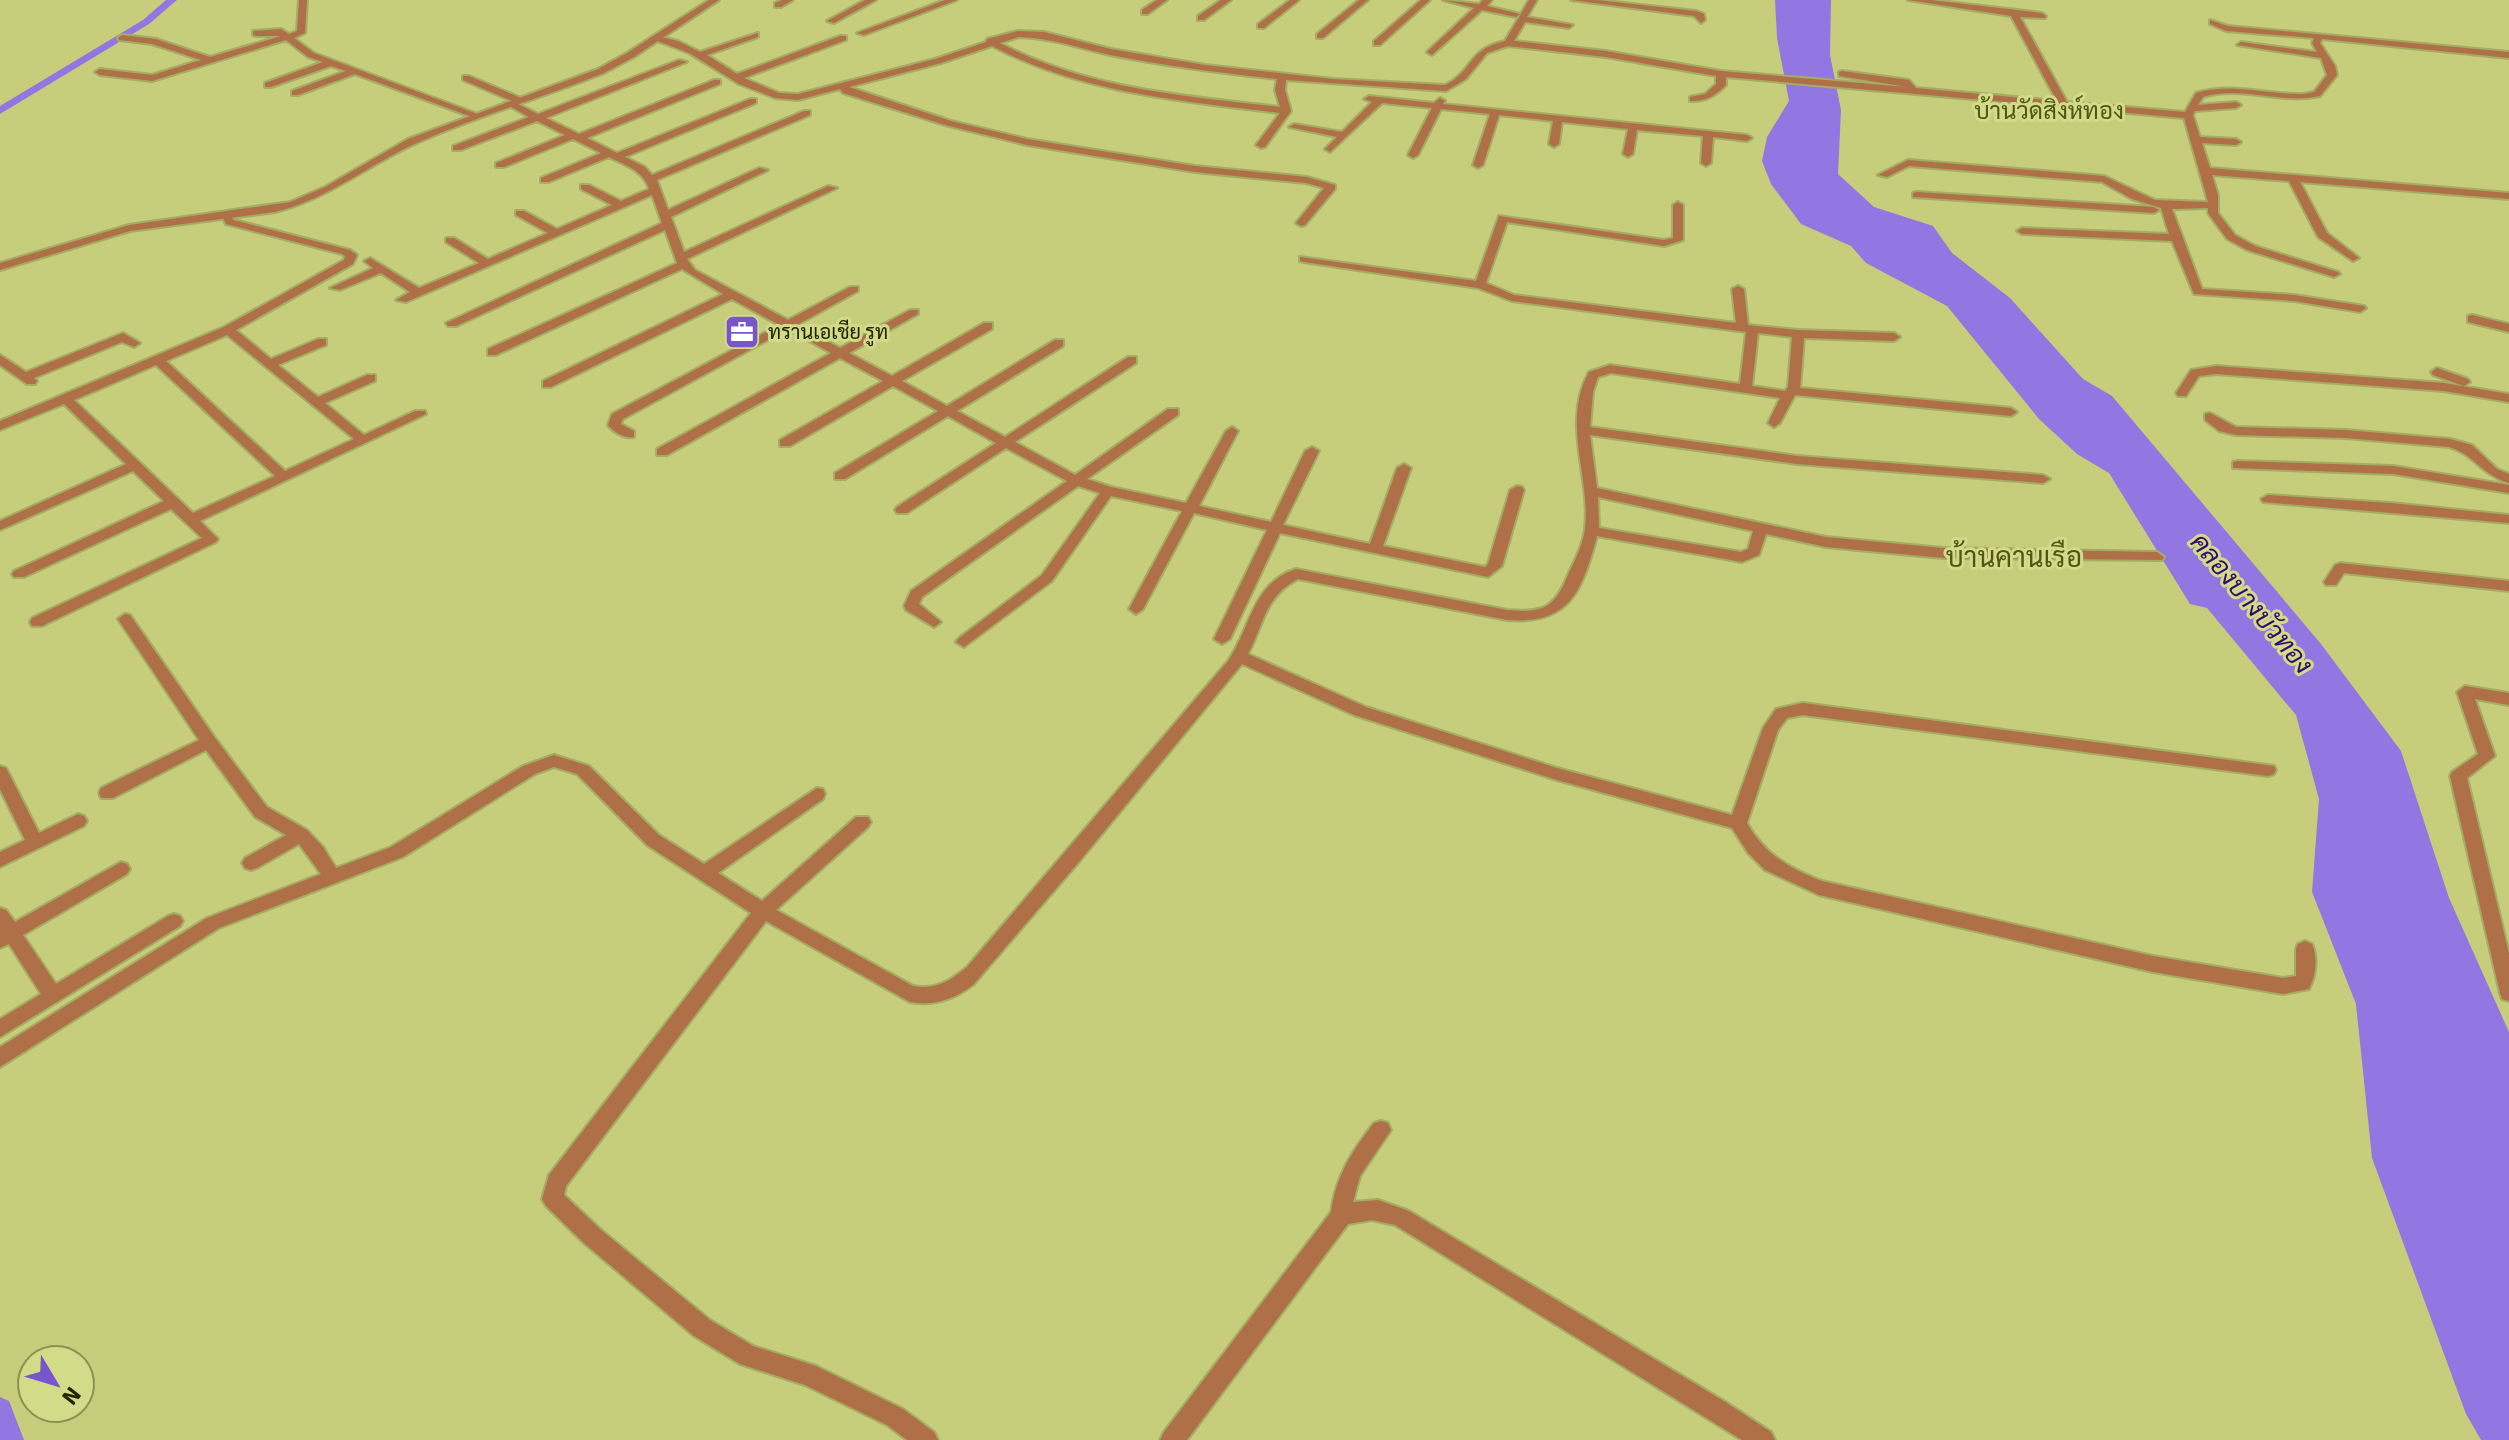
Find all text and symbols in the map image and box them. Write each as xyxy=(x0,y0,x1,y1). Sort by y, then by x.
district label: บ้านวัดสิงห์ทอง xyxy=(1974,95,2124,126)
office icon: ทรานเอเชีย รูท xyxy=(723,313,761,351)
place label: ทรานเอเชีย รูท xyxy=(768,319,888,347)
water label: คลองบางบัวทอง xyxy=(2183,527,2320,681)
district label: บ้านคานเรือ xyxy=(1946,539,2082,575)
north arrow xyxy=(16,1344,96,1424)
text: N xyxy=(56,1382,87,1410)

